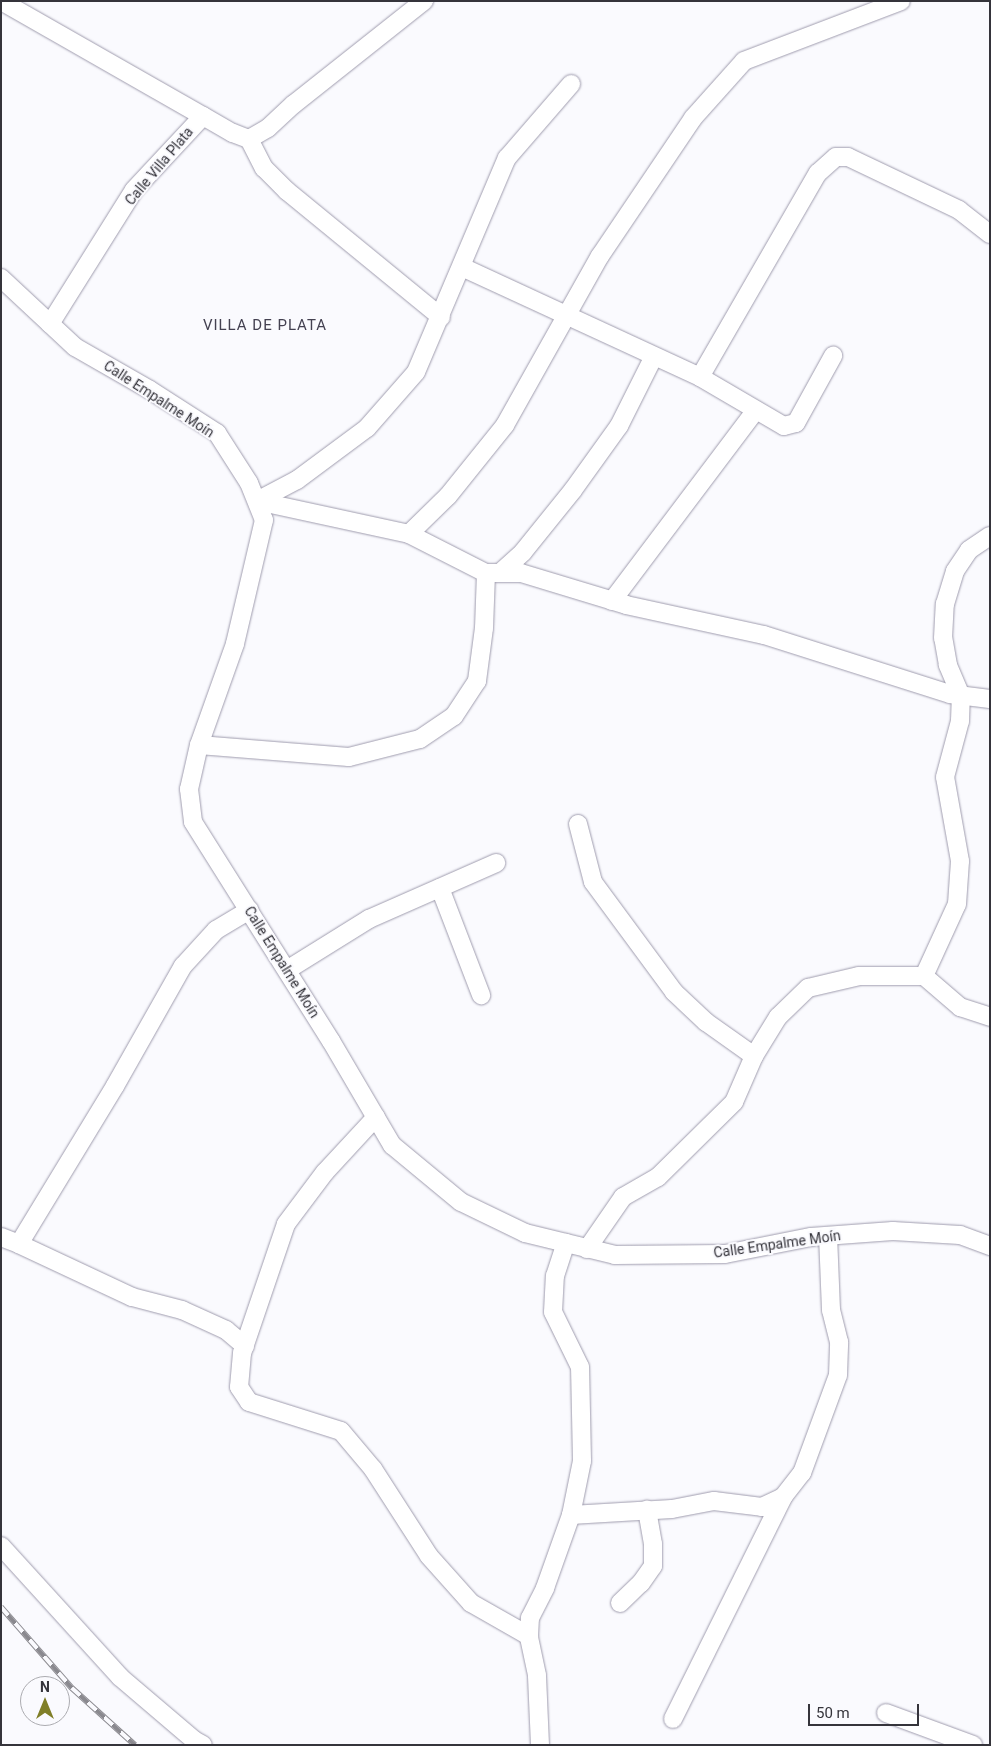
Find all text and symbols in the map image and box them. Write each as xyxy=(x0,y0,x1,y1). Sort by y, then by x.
street label: Calle Villa Plata xyxy=(121,124,197,208)
district label: VILLA DE PLATA xyxy=(201,317,329,335)
street label: Calle Empalme Moín xyxy=(101,357,217,441)
street label: Calle Empalme Moín xyxy=(241,903,323,1021)
street label: Calle Empalme Moín xyxy=(712,1227,842,1261)
north arrow xyxy=(20,1676,70,1726)
text: N xyxy=(40,1679,50,1695)
scale bar xyxy=(811,1694,922,1726)
text: 50 m xyxy=(816,1704,850,1722)

